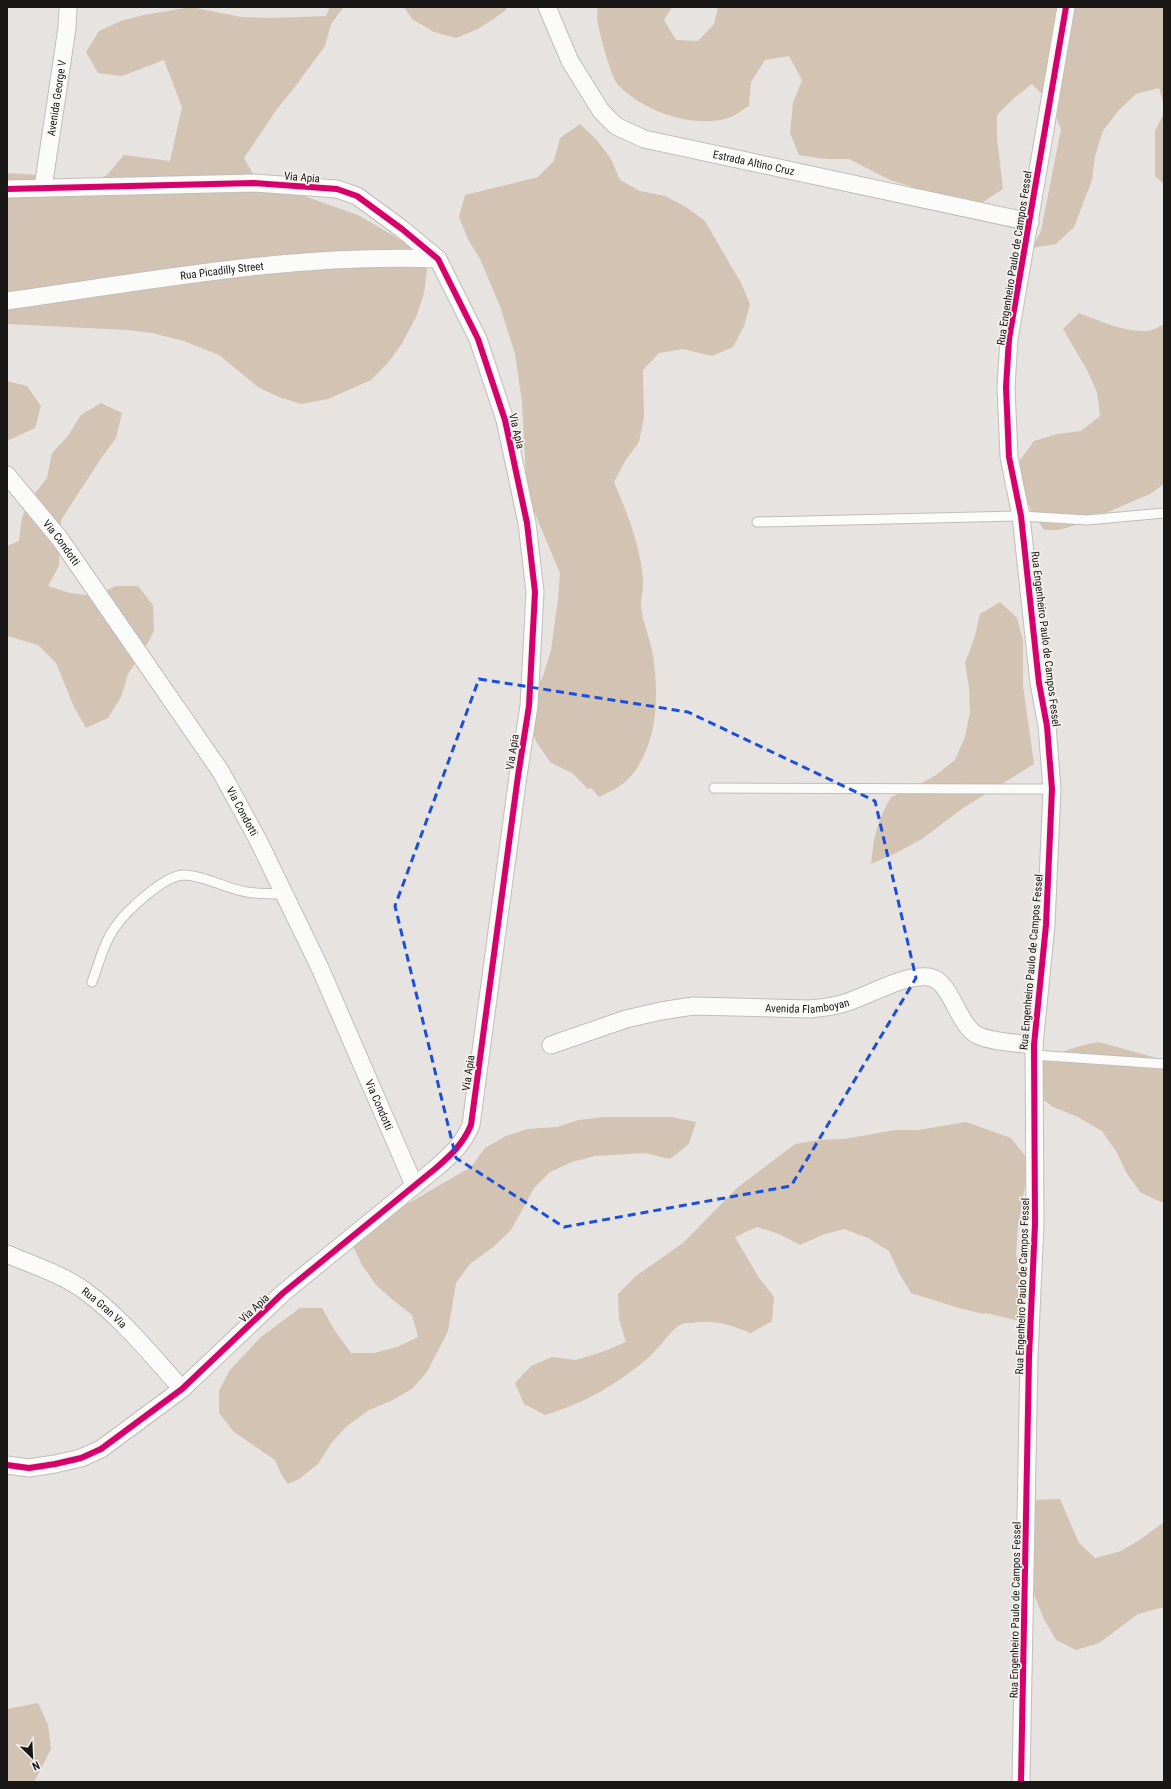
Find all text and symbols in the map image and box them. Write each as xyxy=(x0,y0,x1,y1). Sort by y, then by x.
street label: Avenida George V xyxy=(45,59,69,137)
street label: Estrada Altino Cruz xyxy=(712,148,796,178)
street label: Via Apia xyxy=(283,169,320,186)
street label: Rua Engenheiro Paulo de Campos Fessel xyxy=(994,170,1035,346)
street label: Rua Picadilly Street xyxy=(179,260,264,283)
street label: Via Apia xyxy=(506,412,527,450)
street label: Via Condotti xyxy=(40,518,82,568)
street label: Rua Engenheiro Paulo de Campos Fessel xyxy=(1028,551,1063,727)
street label: Via Apia xyxy=(503,733,522,771)
street label: Via Condotti xyxy=(223,785,260,838)
street label: Rua Engenheiro Paulo de Campos Fessel xyxy=(1017,874,1046,1051)
street label: Avenida Flamboyan xyxy=(765,996,851,1016)
street label: Via Apia xyxy=(460,1054,477,1092)
street label: Via Condotti xyxy=(362,1078,395,1132)
street label: Rua Engenheiro Paulo de Campos Fessel xyxy=(1013,1198,1032,1374)
street label: Rua Gran Via xyxy=(79,1285,129,1331)
street label: Via Apia xyxy=(237,1291,272,1325)
street label: Rua Engenheiro Paulo de Campos Fessel xyxy=(1007,1522,1024,1698)
north arrow xyxy=(12,1737,52,1777)
text: N xyxy=(30,1758,42,1773)

